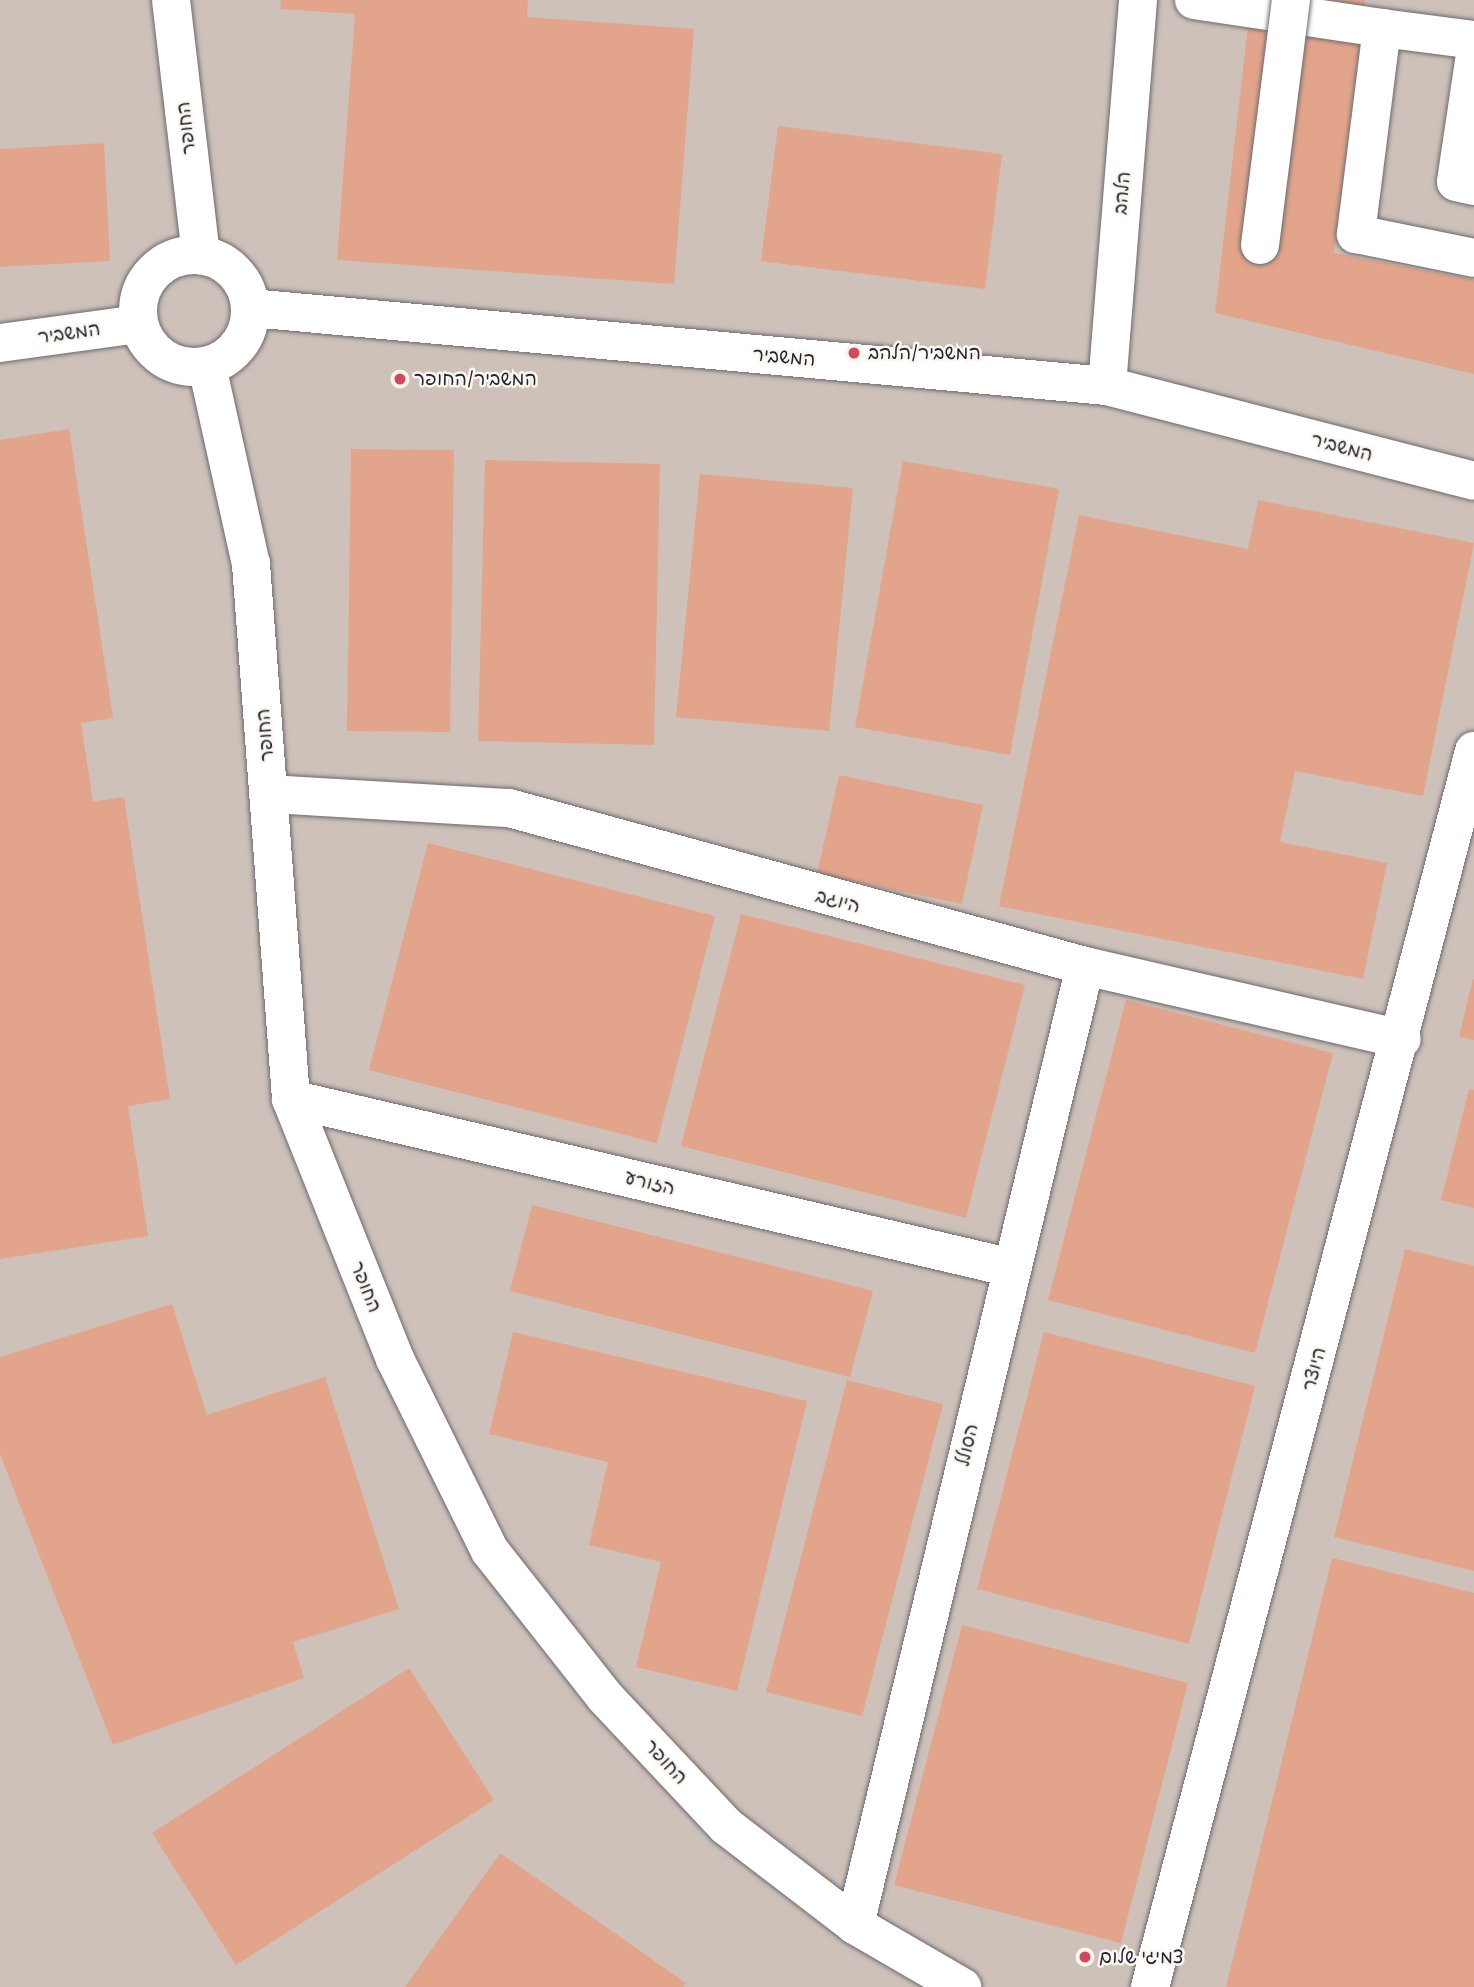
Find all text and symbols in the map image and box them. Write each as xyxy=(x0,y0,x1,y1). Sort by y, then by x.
street label: החופר xyxy=(171,100,201,156)
street label: הלהב xyxy=(1109,171,1135,215)
street label: המשביר xyxy=(36,317,102,349)
place label: המשביר/הלהב xyxy=(868,342,981,364)
street label: המשביר xyxy=(752,343,816,371)
marker: המשביר/הלהב xyxy=(846,345,862,361)
place label: המשביר/החופר xyxy=(414,368,537,390)
marker: המשביר/החופר xyxy=(392,371,408,387)
street label: המשביר xyxy=(1309,428,1375,466)
street label: החופר xyxy=(251,708,279,762)
street label: היוגב xyxy=(813,884,863,918)
street label: הזורע xyxy=(623,1166,677,1200)
street label: החופר xyxy=(345,1258,387,1316)
street label: היוצר xyxy=(1297,1345,1331,1393)
street label: הסולל xyxy=(951,1421,983,1469)
street label: החופר xyxy=(640,1735,692,1789)
place label: צמיגי שלום xyxy=(1099,1946,1183,1968)
marker: צמיגי שלום xyxy=(1077,1949,1093,1965)

